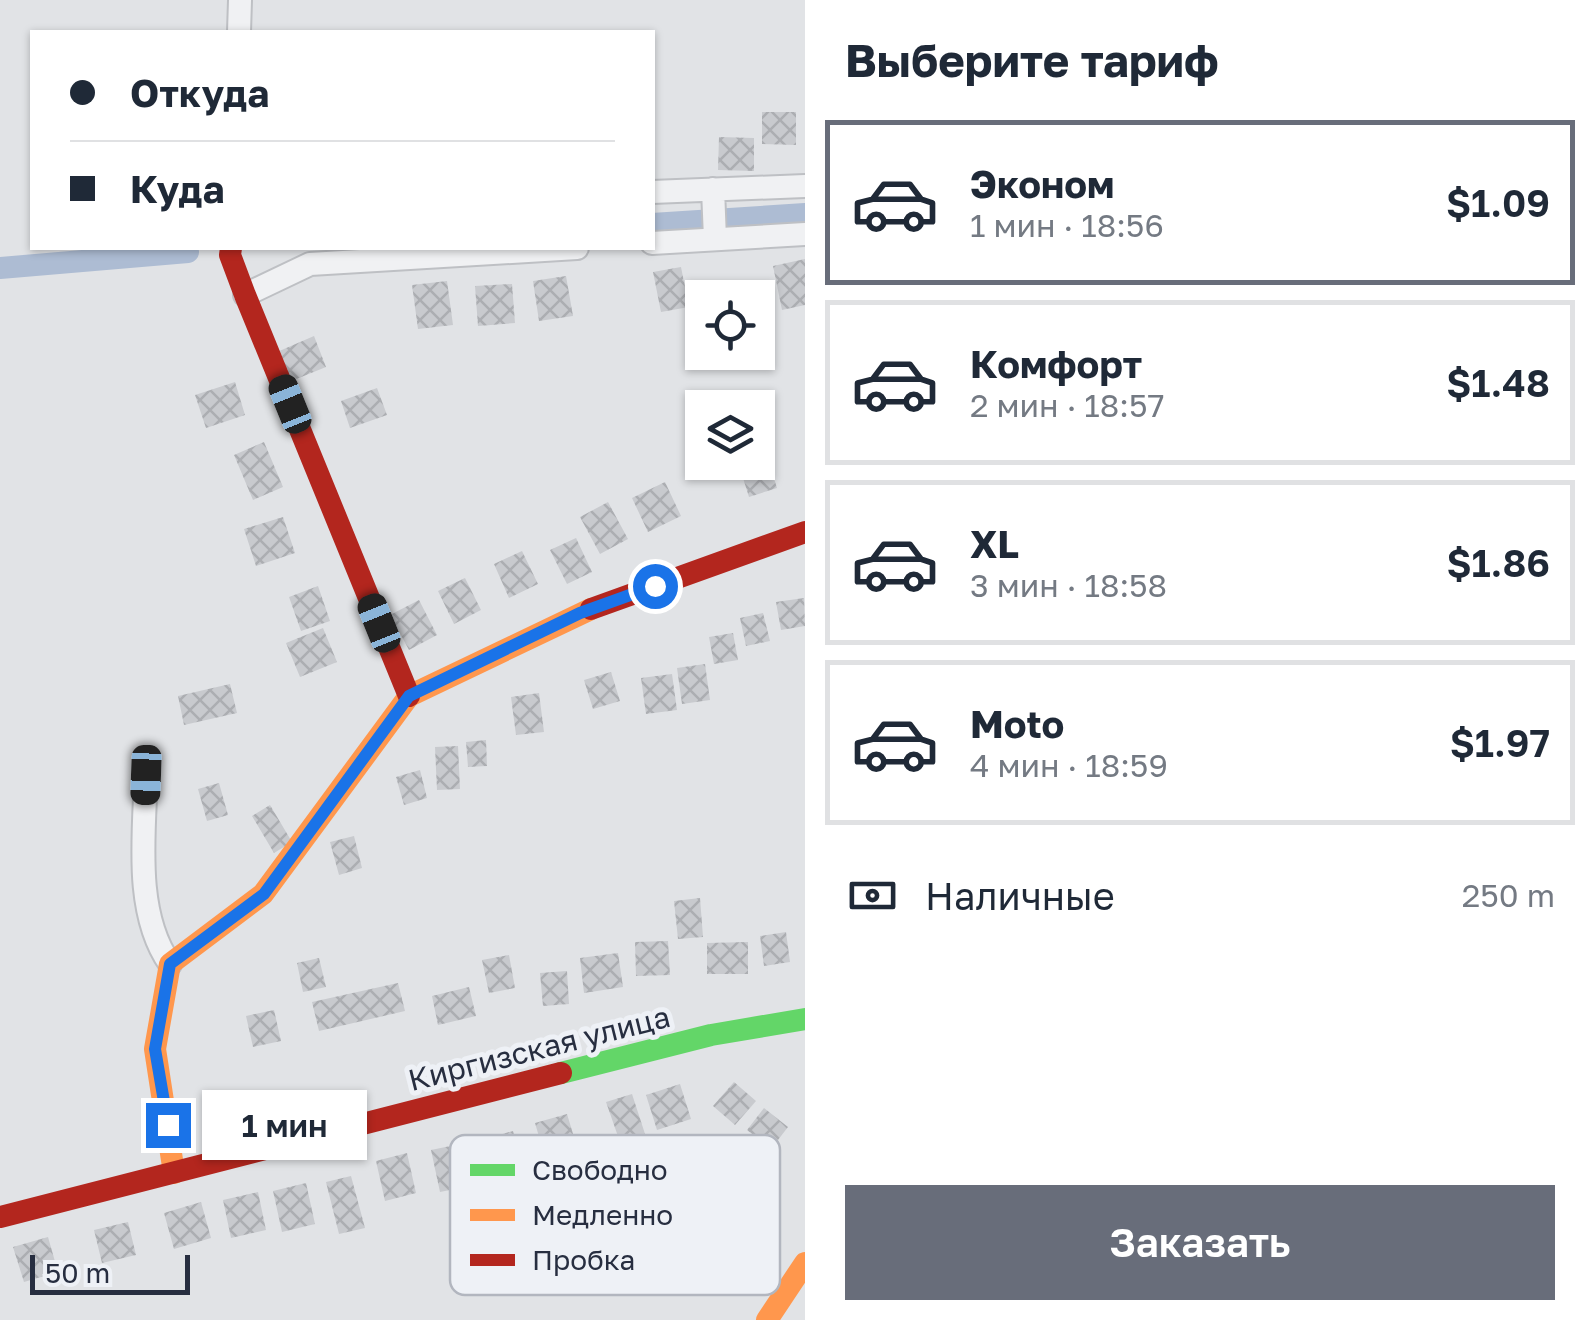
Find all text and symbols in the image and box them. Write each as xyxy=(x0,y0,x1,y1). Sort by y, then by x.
text: Выберите тариф xyxy=(845,33,1219,87)
text: Откуда xyxy=(130,70,269,115)
icon: car xyxy=(850,158,940,248)
text: Эконом xyxy=(970,161,1114,206)
text: Куда xyxy=(130,166,224,211)
text: $1.09 xyxy=(1446,180,1550,225)
text: 1 мин · 18:56 xyxy=(970,206,1164,244)
map controls xyxy=(685,280,775,480)
button: locate xyxy=(685,280,775,370)
icon: car xyxy=(850,338,940,428)
text: Комфорт xyxy=(970,341,1142,386)
text: $1.48 xyxy=(1446,360,1550,405)
car xyxy=(265,371,315,437)
text: 2 мин · 18:57 xyxy=(970,386,1164,424)
button: layers xyxy=(685,390,775,480)
icon: car xyxy=(850,518,940,608)
text: XL xyxy=(970,521,1019,566)
text: $1.86 xyxy=(1446,540,1550,585)
route start xyxy=(633,564,678,609)
text: 3 мин · 18:58 xyxy=(970,566,1167,604)
car xyxy=(354,590,404,656)
icon: car xyxy=(850,698,940,788)
text: Moto xyxy=(970,701,1064,746)
text: $1.97 xyxy=(1450,720,1550,765)
car xyxy=(130,744,162,806)
text: 4 мин · 18:59 xyxy=(970,746,1168,784)
icon: cash xyxy=(845,868,900,923)
text: Наличные xyxy=(925,873,1115,918)
text: 250 m xyxy=(1462,876,1555,914)
street label: Киргизская улица xyxy=(404,998,674,1098)
callout: 1 мин xyxy=(203,1090,368,1160)
route end xyxy=(146,1103,191,1148)
text: 1 мин xyxy=(241,1106,328,1144)
legend xyxy=(450,1135,780,1295)
text: Свободно xyxy=(532,1153,668,1186)
button: Заказать xyxy=(845,1185,1555,1300)
text: Медленно xyxy=(532,1198,673,1231)
text: Пробка xyxy=(532,1243,635,1276)
scale bar xyxy=(30,1250,190,1294)
text: 50 m xyxy=(45,1256,110,1289)

